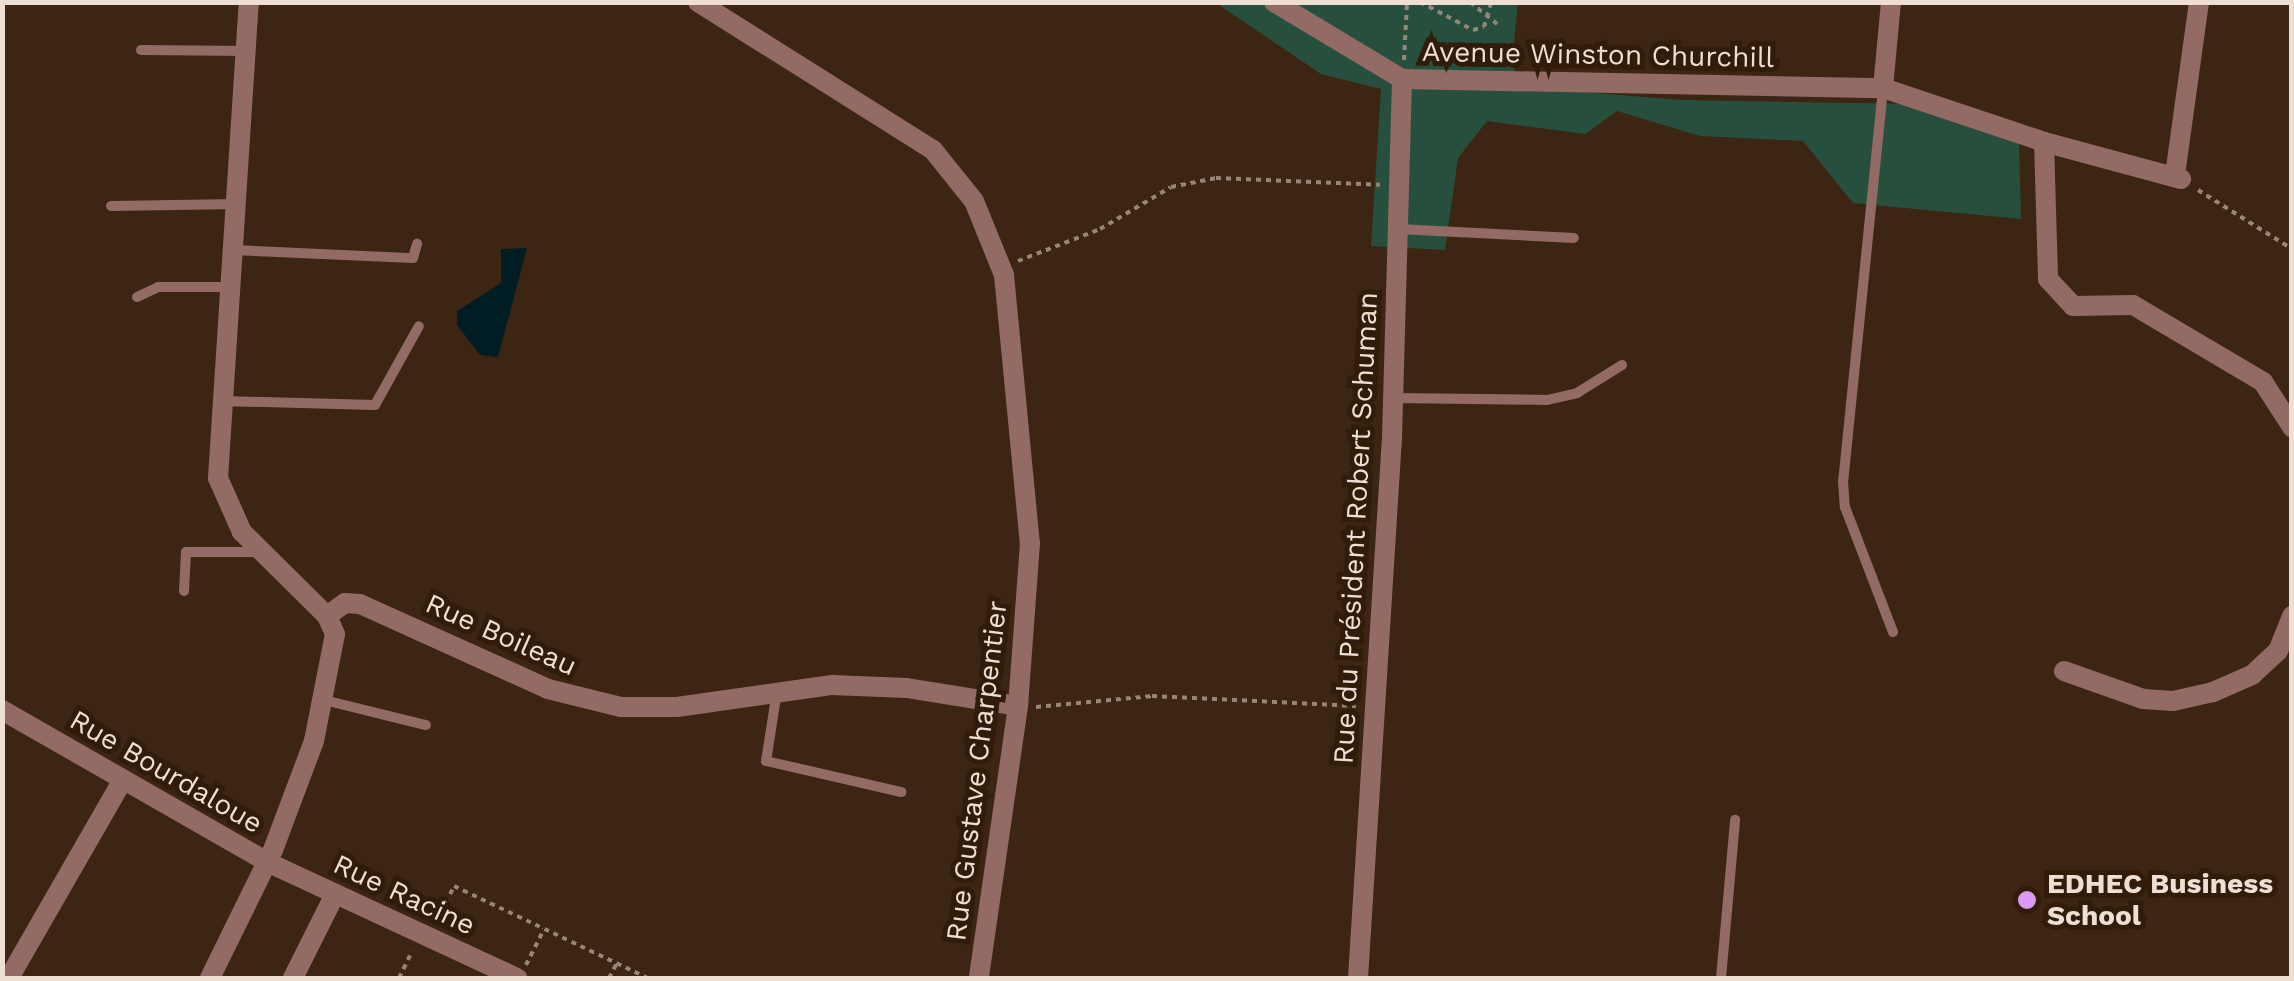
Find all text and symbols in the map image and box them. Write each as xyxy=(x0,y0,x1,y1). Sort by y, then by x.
street label: Avenue Winston Churchill xyxy=(1421,35,1775,75)
street label: Rue du Président Robert Schuman xyxy=(1327,291,1385,765)
street label: Rue Boileau xyxy=(420,587,582,683)
street label: Rue Gustave Charpentier xyxy=(939,599,1015,943)
street label: Rue Bourdaloue xyxy=(64,703,268,841)
street label: Rue Racine xyxy=(328,848,480,942)
place label: EDHEC Business School xyxy=(2047,867,2273,933)
marker: EDHEC Business School xyxy=(2016,889,2038,911)

